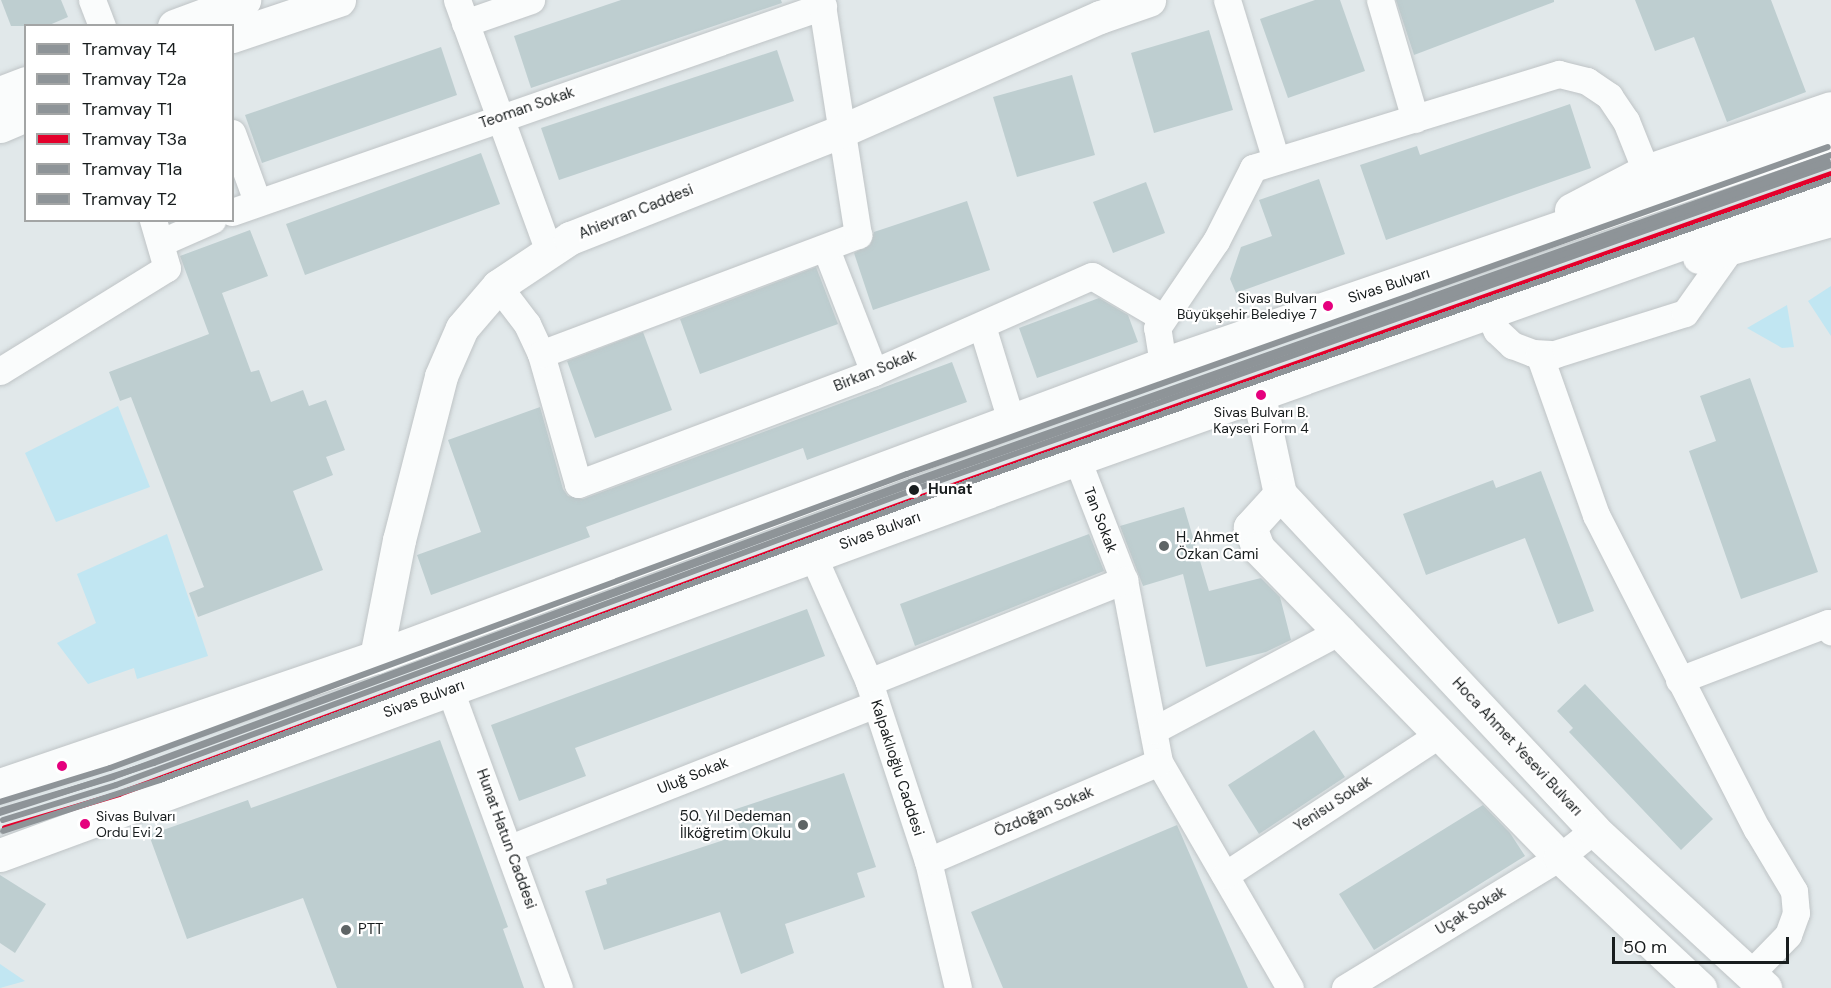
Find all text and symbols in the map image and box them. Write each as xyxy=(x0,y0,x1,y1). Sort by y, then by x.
legend xyxy=(24,24,234,222)
text: Tramvay T4 xyxy=(82,37,177,61)
text: Tramvay T2a xyxy=(82,67,187,91)
street label: Teoman Sokak xyxy=(477,83,577,133)
text: Tramvay T1 xyxy=(82,97,172,121)
text: Tramvay T3a xyxy=(82,127,187,151)
text: Tramvay T1a xyxy=(82,157,182,181)
street label: Ahievran Caddesi xyxy=(576,181,696,243)
text: Tramvay T2 xyxy=(82,187,177,211)
street label: Sivas Bulvarı xyxy=(1346,264,1432,308)
place label: Sivas Bulvarı Büyükşehir Belediye 7 xyxy=(1177,290,1317,322)
marker: Sivas Bulvarı Büyükşehir Belediye 7 xyxy=(1322,300,1334,312)
street label: Birkan Sokak xyxy=(831,346,919,396)
marker: Sivas Bulvarı B. Kayseri Form 4 xyxy=(1255,389,1267,401)
place label: Sivas Bulvarı B. Kayseri Form 4 xyxy=(1213,404,1309,436)
marker: Hunat xyxy=(905,481,923,499)
place label: Hunat xyxy=(928,481,972,499)
street label: Tan Sokak xyxy=(1079,485,1121,555)
street label: Sivas Bulvarı xyxy=(837,508,923,554)
place label: H. Ahmet Özkan Cami xyxy=(1176,528,1259,563)
marker: H. Ahmet Özkan Cami xyxy=(1157,539,1171,553)
street label: Hoca Ahmet Yesevi Bulvarı xyxy=(1448,674,1586,820)
street label: Sivas Bulvarı xyxy=(381,676,467,722)
street label: Kalpaklıoğlu Caddesi xyxy=(867,698,927,838)
street label: Uluğ Sokak xyxy=(655,754,731,798)
unlabelled marker xyxy=(56,760,68,772)
street label: Hunat Hatun Caddesi xyxy=(472,766,540,912)
street label: Yenisu Sokak xyxy=(1291,772,1375,836)
street label: Özdoğan Sokak xyxy=(992,783,1096,841)
place label: 50. Yıl Dedeman İlköğretim Okulu xyxy=(680,807,791,842)
place label: Sivas Bulvarı Ordu Evi 2 xyxy=(96,808,175,840)
marker: Sivas Bulvarı Ordu Evi 2 xyxy=(79,818,91,830)
marker: 50. Yıl Dedeman İlköğretim Okulu xyxy=(796,818,810,832)
street label: Uçak Sokak xyxy=(1433,883,1509,939)
place label: PTT xyxy=(358,921,384,939)
marker: PTT xyxy=(339,923,353,937)
scale bar xyxy=(1615,925,1792,963)
text: 50 m xyxy=(1623,935,1667,959)

